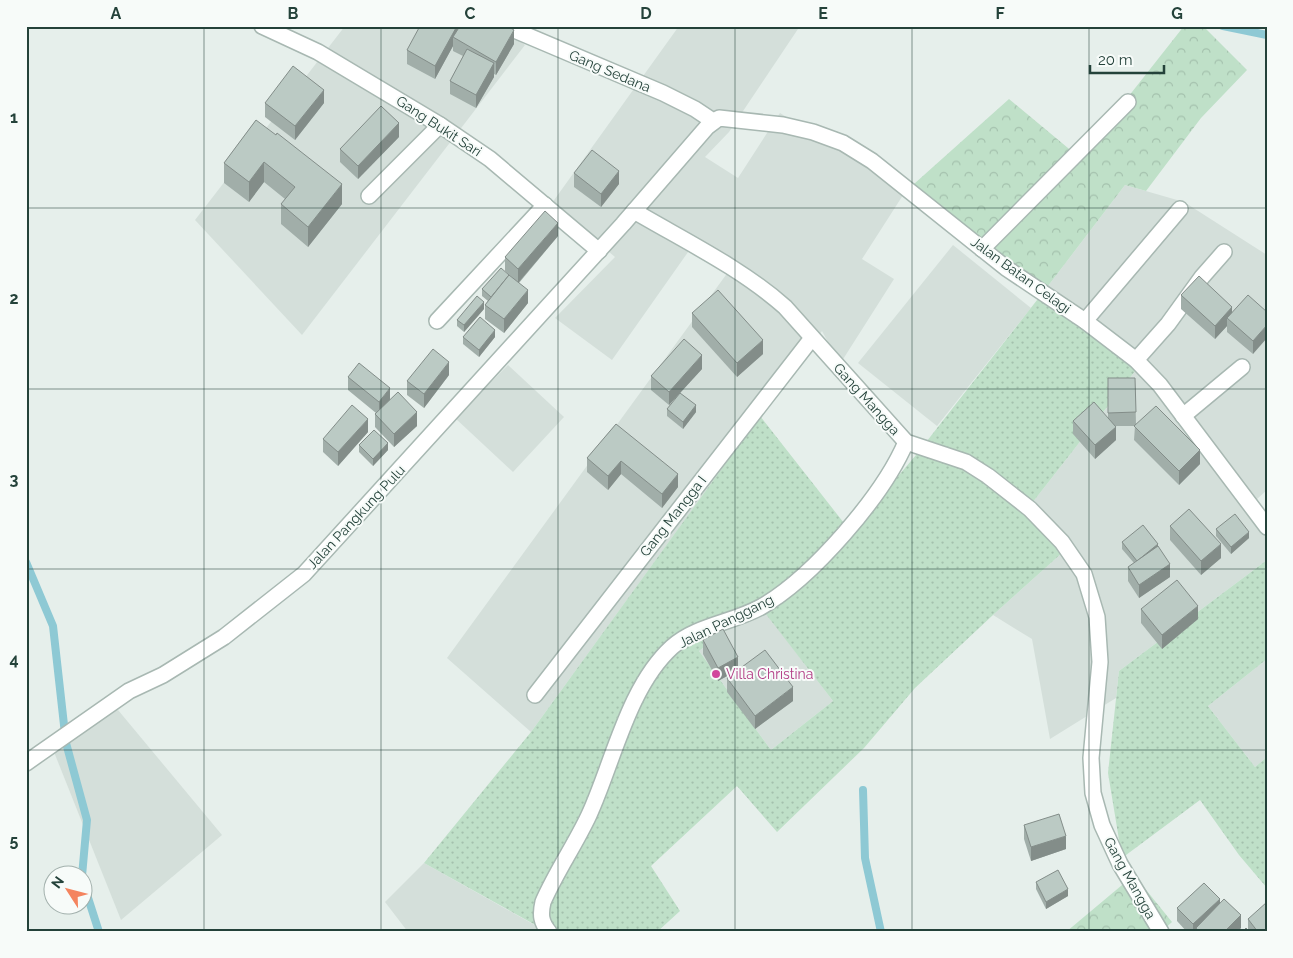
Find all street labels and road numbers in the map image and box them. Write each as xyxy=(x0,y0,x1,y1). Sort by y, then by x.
street label: Gang Sedana xyxy=(567,47,653,95)
street label: Gang Bukit Sari xyxy=(393,92,485,160)
street label: Jalan Batan Celagi xyxy=(968,233,1074,317)
street label: Gang Mangga xyxy=(831,360,903,438)
street label: Jalan Pangkung Pulu xyxy=(304,462,408,572)
street label: Gang Mangga I xyxy=(637,472,709,560)
street label: Jalan Panggang xyxy=(676,591,776,651)
street label: Gang Mangga xyxy=(1101,834,1159,922)

